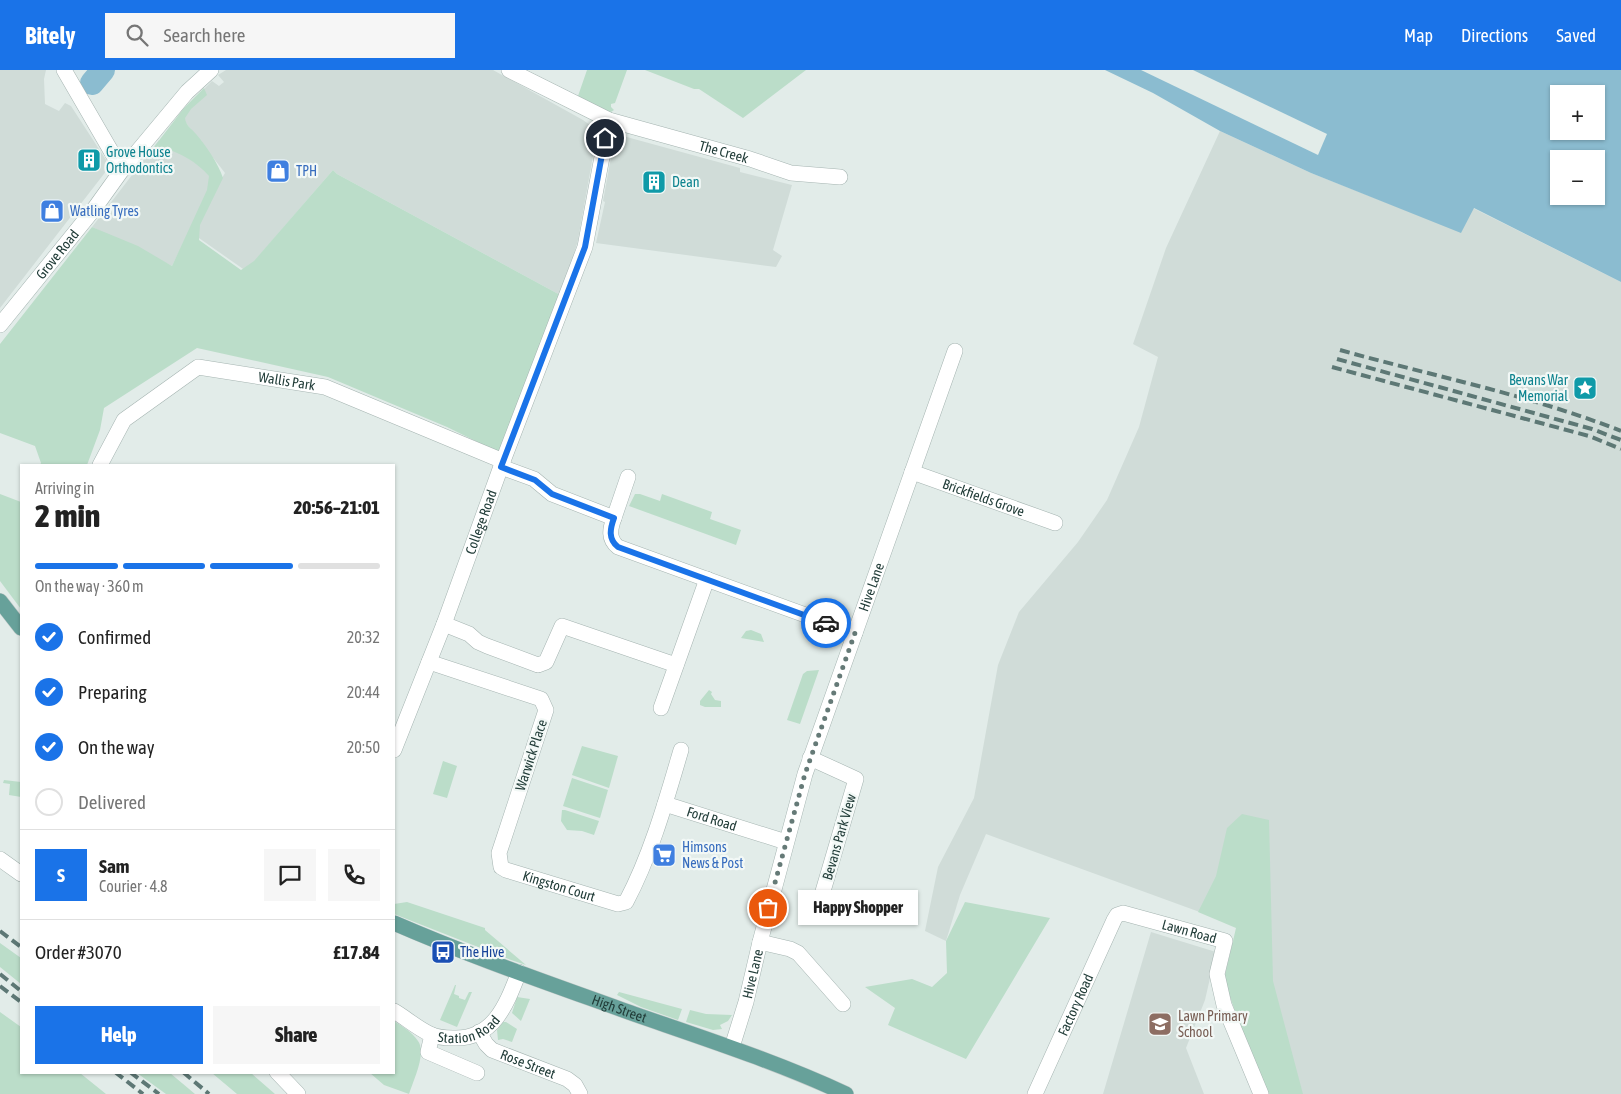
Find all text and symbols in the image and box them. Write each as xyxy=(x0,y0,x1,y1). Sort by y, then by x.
search box xyxy=(105,13,455,58)
icon: search xyxy=(123,21,151,49)
text: Bitely xyxy=(25,22,75,49)
text: Search here xyxy=(163,24,245,46)
text: Map xyxy=(1404,25,1433,46)
text: Directions xyxy=(1461,25,1528,46)
text: Saved xyxy=(1556,25,1596,46)
map controls xyxy=(1550,85,1605,205)
button: + xyxy=(1550,85,1605,140)
pin xyxy=(584,117,626,159)
icon: home xyxy=(591,124,619,152)
street label: The Creek xyxy=(698,137,750,166)
place label: Grove House Orthodontics xyxy=(106,144,173,176)
building icon: Grove House Orthodontics xyxy=(76,147,102,173)
button: − xyxy=(1550,150,1605,205)
shop icon: TPH xyxy=(265,158,291,184)
place label: TPH xyxy=(296,163,317,179)
building icon: Dean xyxy=(641,169,667,195)
place label: Dean xyxy=(672,174,700,190)
shop icon: Watling Tyres xyxy=(39,198,65,224)
place label: Watling Tyres xyxy=(70,203,139,219)
street label: Grove Road xyxy=(33,226,82,282)
street label: Wallis Park xyxy=(257,369,316,393)
place label: Bevans War Memorial xyxy=(1509,372,1569,404)
place icon: Bevans War Memorial xyxy=(1572,375,1598,401)
street label: Brickfields Grove xyxy=(940,476,1027,519)
text: Arriving in xyxy=(35,479,95,497)
street label: College Road xyxy=(462,488,500,556)
text: 20:56–21:01 xyxy=(293,496,380,518)
text: 2 min xyxy=(35,497,100,534)
street label: Hive Lane xyxy=(855,561,887,613)
text: On the way · 360 m xyxy=(35,577,144,595)
courier xyxy=(801,598,851,648)
icon: car xyxy=(812,609,840,637)
icon: check xyxy=(35,623,63,651)
text: Confirmed xyxy=(78,626,151,648)
text: 20:32 xyxy=(347,628,380,646)
icon: check xyxy=(35,678,63,706)
text: Preparing xyxy=(78,681,147,703)
text: 20:44 xyxy=(347,683,380,701)
street label: Warwick Place xyxy=(512,717,550,793)
icon: check xyxy=(35,733,63,761)
text: On the way xyxy=(78,736,155,758)
text: 20:50 xyxy=(347,738,380,756)
text: Delivered xyxy=(78,791,146,813)
street label: Bevans Park View xyxy=(819,792,859,882)
street label: Ford Road xyxy=(685,803,739,834)
place label: Himsons News & Post xyxy=(682,839,743,871)
supermarket icon: Himsons News & Post xyxy=(651,842,677,868)
button: chat xyxy=(264,849,316,901)
button: phone xyxy=(328,849,380,901)
text: Sam xyxy=(99,855,130,877)
text: S xyxy=(57,864,65,886)
street label: Kingston Court xyxy=(521,868,597,905)
text: Courier · 4.8 xyxy=(99,877,168,895)
pin xyxy=(747,887,789,929)
callout: Happy Shopper xyxy=(798,890,918,926)
icon: bag xyxy=(754,894,782,922)
text: Happy Shopper xyxy=(813,898,903,916)
street label: Lawn Road xyxy=(1160,916,1218,946)
bus stop icon: The Hive xyxy=(430,939,456,965)
text: Order #3070 xyxy=(35,941,122,963)
text: £17.84 xyxy=(333,941,380,963)
place label: The Hive xyxy=(460,944,504,960)
street label: Hive Lane xyxy=(739,948,766,1000)
street label: Factory Road xyxy=(1055,971,1096,1038)
street label: High Street xyxy=(590,992,649,1026)
button: Help xyxy=(35,1006,203,1064)
button: Share xyxy=(213,1006,380,1064)
place label: Lawn Primary School xyxy=(1178,1008,1248,1040)
school or university icon: Lawn Primary School xyxy=(1147,1011,1173,1037)
street label: Station Road xyxy=(437,1012,503,1046)
street label: Rose Street xyxy=(498,1046,558,1082)

